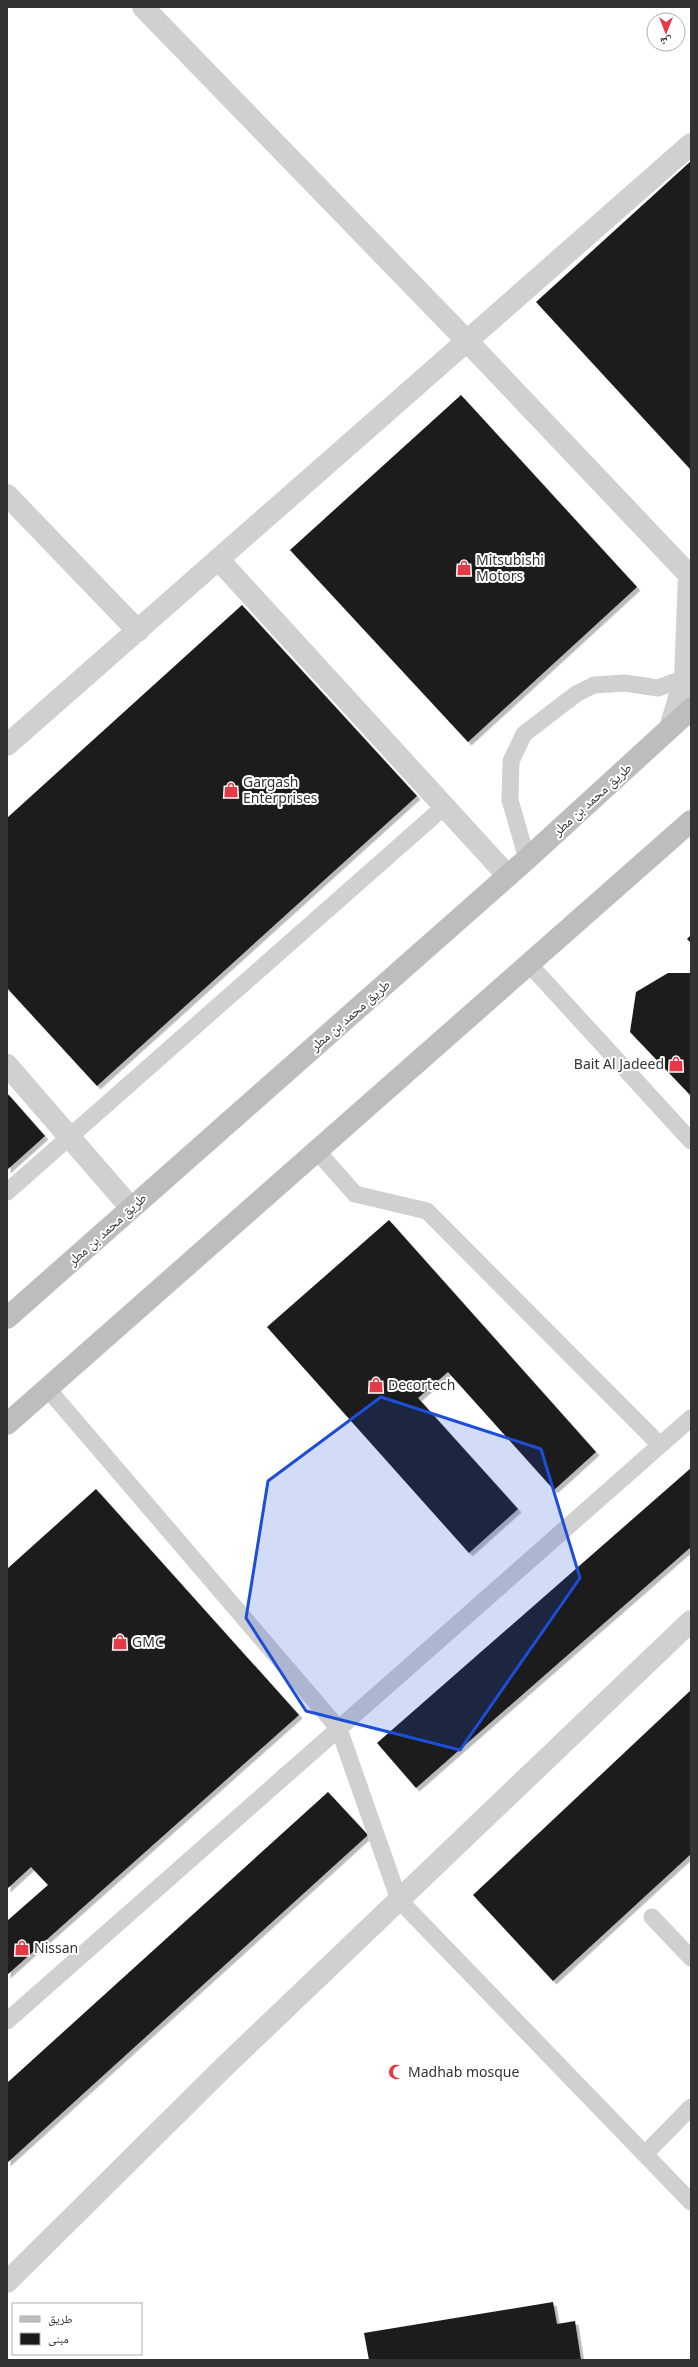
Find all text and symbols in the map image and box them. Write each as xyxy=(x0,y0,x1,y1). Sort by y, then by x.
north arrow xyxy=(646,12,686,52)
text: ش xyxy=(660,34,672,50)
place label: Mitsubishi Motors xyxy=(476,550,544,585)
shop icon: Mitsubishi Motors xyxy=(455,559,473,577)
street label: طريق محمد بن مطر xyxy=(547,758,636,841)
place label: Gargash Enterprises xyxy=(243,772,318,807)
shop icon: Gargash Enterprises xyxy=(222,781,240,799)
street label: طريق محمد بن مطر xyxy=(305,974,395,1056)
place label: Bait Al Jadeed xyxy=(574,1054,664,1073)
shop icon: Bait Al Jadeed xyxy=(667,1055,685,1073)
street label: طريق محمد بن مطر xyxy=(62,1188,151,1271)
place label: Decortech xyxy=(388,1375,455,1394)
shop icon: Decortech xyxy=(367,1376,385,1394)
place label: GMC xyxy=(132,1632,164,1651)
shop icon: GMC xyxy=(111,1633,129,1651)
place label: Nissan xyxy=(34,1938,78,1957)
shop icon: Nissan xyxy=(13,1939,31,1957)
place label: Madhab mosque xyxy=(408,2062,519,2081)
mosque icon: Madhab mosque xyxy=(387,2063,405,2081)
legend xyxy=(12,2303,142,2355)
text: طريق xyxy=(48,2310,73,2327)
text: مبنى xyxy=(48,2330,69,2347)

